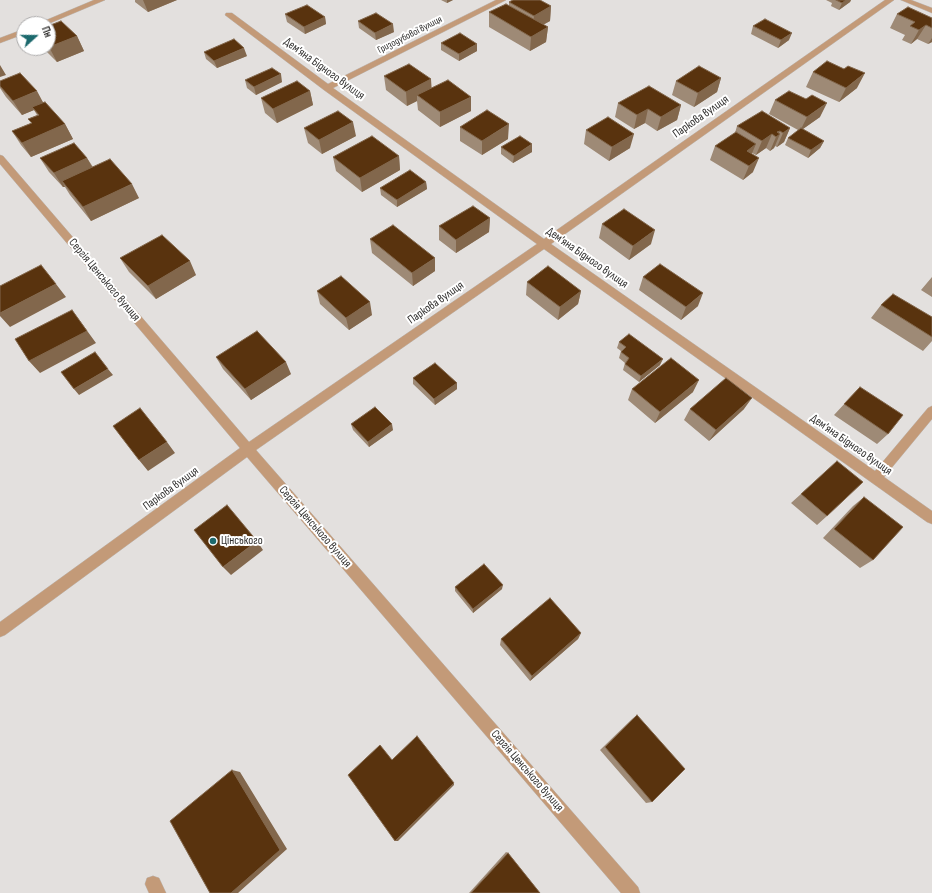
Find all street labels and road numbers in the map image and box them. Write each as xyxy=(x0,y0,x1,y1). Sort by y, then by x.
street label: Гризодубової вулиця xyxy=(376,14,444,56)
street label: Дем’яна Бідного вулиця xyxy=(281,35,367,103)
street label: Паркова вулиця xyxy=(670,92,732,142)
street label: Дем’яна Бідного вулиця xyxy=(543,224,631,292)
street label: Сергія Ценського вулиця xyxy=(65,236,143,324)
street label: Паркова вулиця xyxy=(405,278,467,328)
street label: Дем’яна Бідного вулиця xyxy=(807,411,895,479)
street label: Паркова вулиця xyxy=(140,464,202,514)
street label: Сергія Ценського вулиця xyxy=(276,483,354,571)
street label: Сергія Ценського вулиця xyxy=(488,727,566,815)

